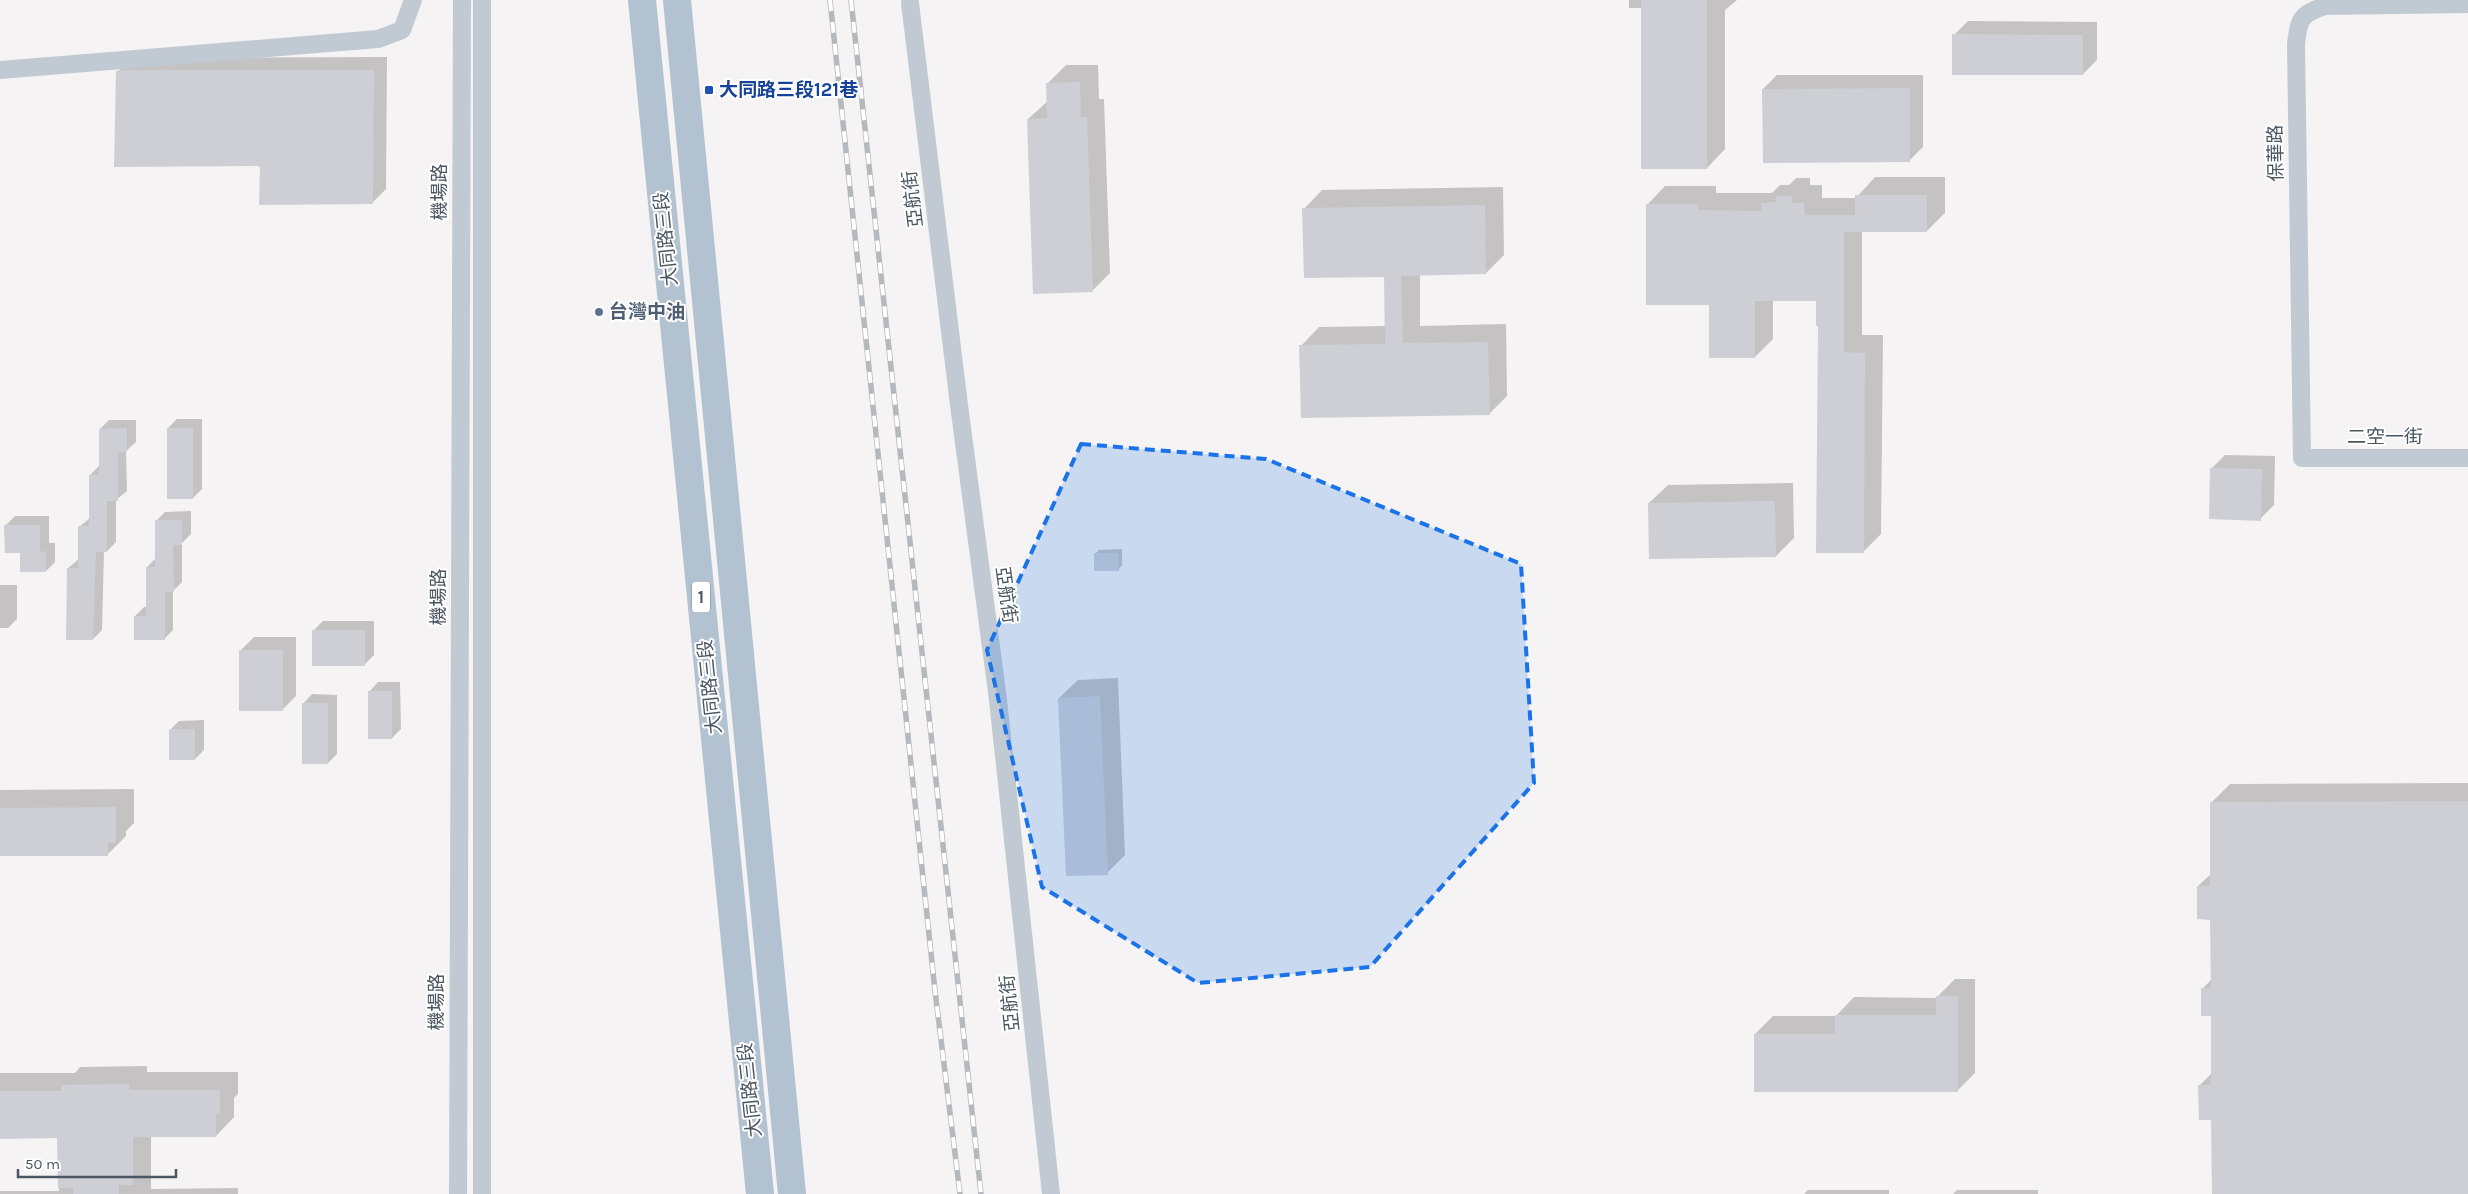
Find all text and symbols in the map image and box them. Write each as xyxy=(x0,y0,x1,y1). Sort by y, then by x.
place label: 大同路三段121巷 xyxy=(719,79,859,101)
marker: 大同路三段121巷 xyxy=(703,84,715,96)
street label: 保華路 xyxy=(2265,124,2287,182)
street label: 機場路 xyxy=(429,163,451,221)
street label: 亞航街 xyxy=(899,169,927,229)
street label: 大同路三段 xyxy=(650,191,682,287)
place label: 台灣中油 xyxy=(609,301,685,323)
marker: 台灣中油 xyxy=(593,306,605,318)
street label: 二空一街 xyxy=(2347,426,2423,448)
street label: 亞航街 xyxy=(991,565,1021,625)
street label: 機場路 xyxy=(428,568,450,626)
road number: 1 xyxy=(692,582,710,612)
street label: 大同路三段 xyxy=(694,639,726,735)
street label: 機場路 xyxy=(426,973,448,1031)
street label: 亞航街 xyxy=(996,973,1024,1033)
street label: 大同路三段 xyxy=(734,1042,766,1138)
scale bar xyxy=(18,1146,175,1178)
text: 50 m xyxy=(25,1155,60,1173)

